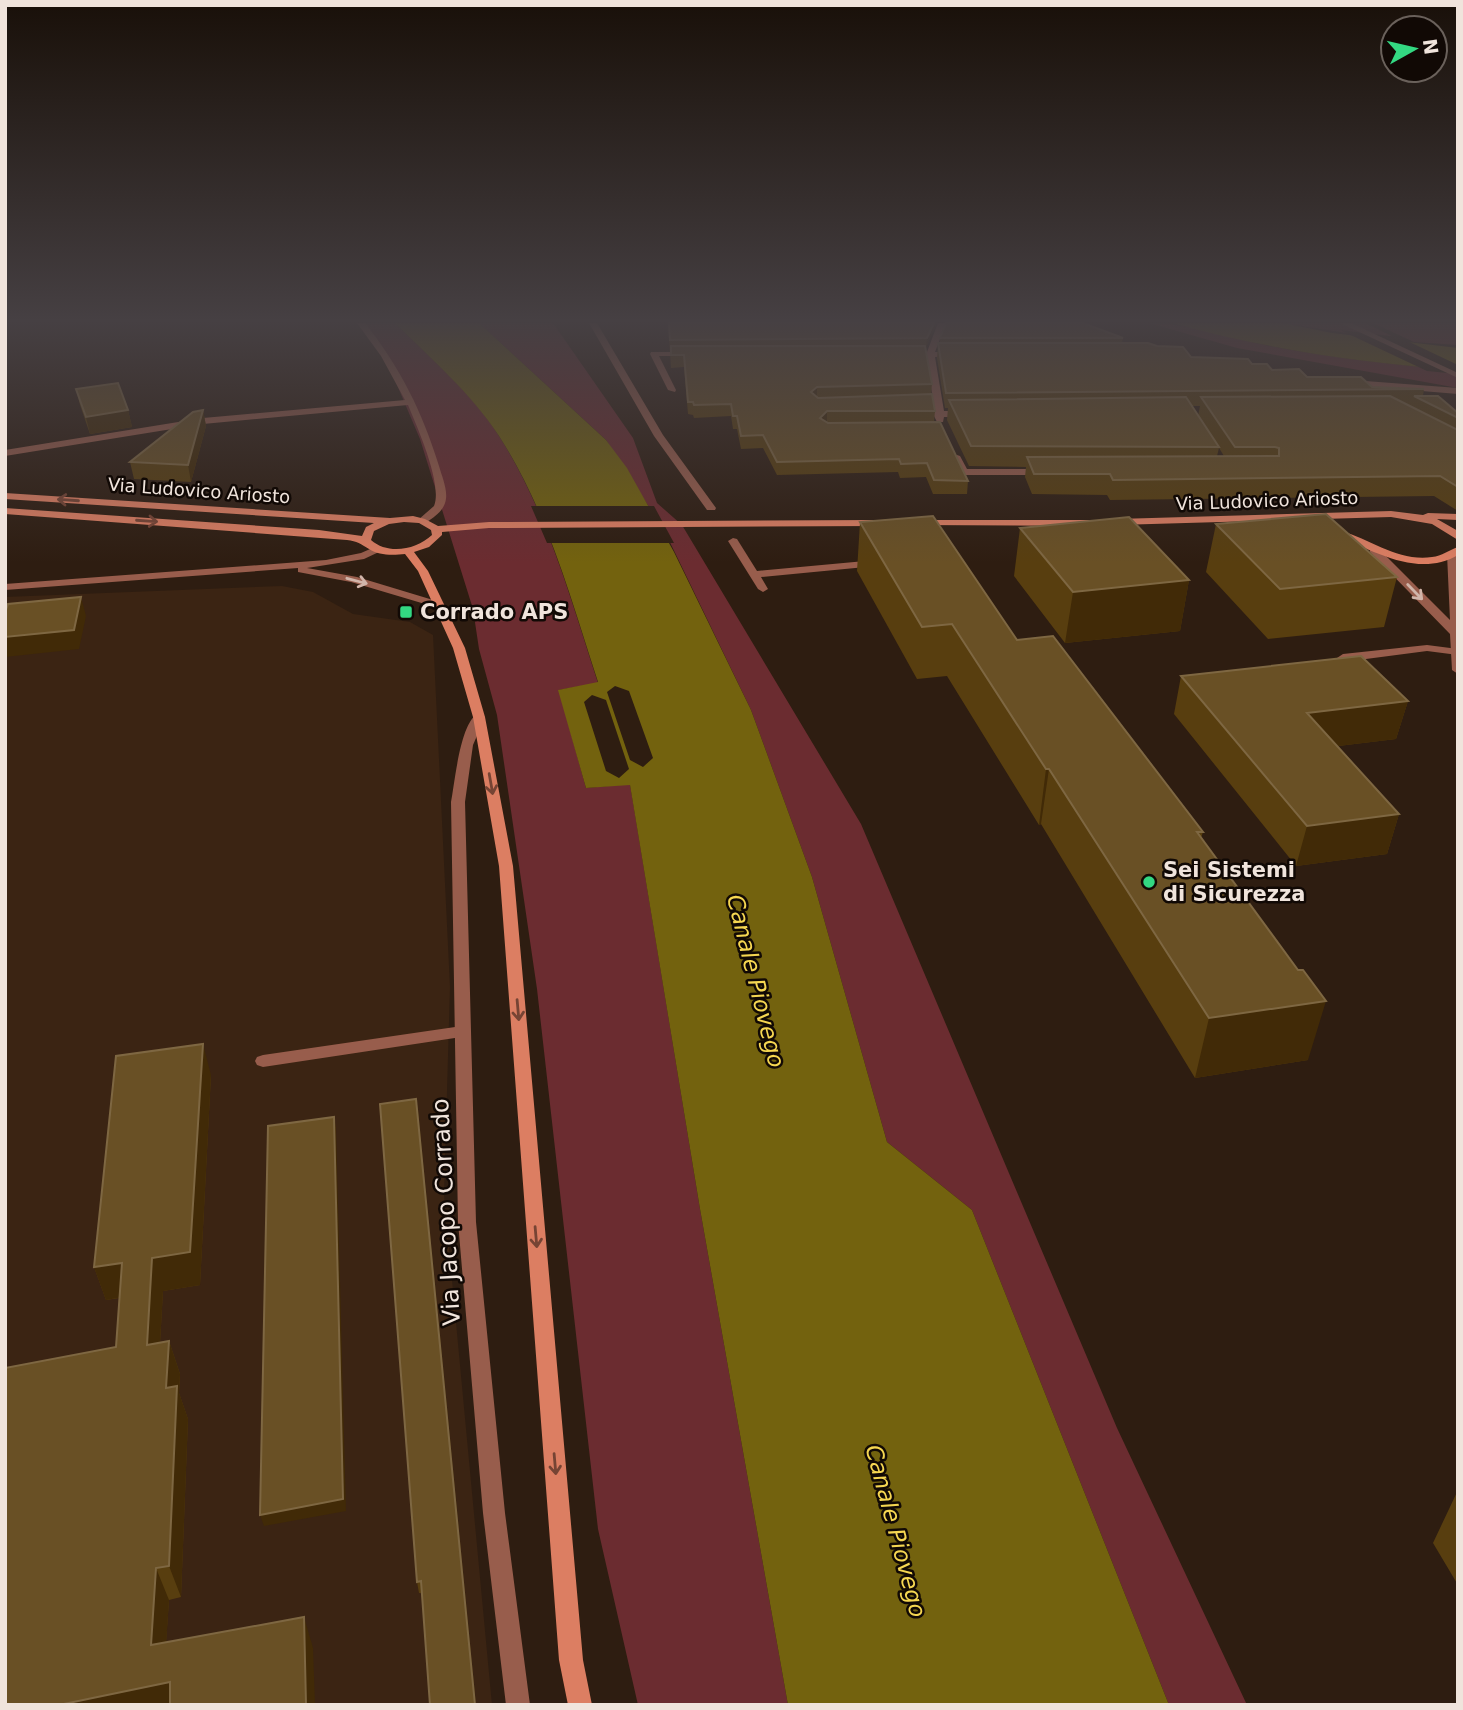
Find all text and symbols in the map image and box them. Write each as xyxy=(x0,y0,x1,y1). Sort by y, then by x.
north arrow xyxy=(1379,14,1449,84)
text: N xyxy=(1419,37,1443,56)
street label: Via Ludovico Ariosto xyxy=(107,474,291,507)
street label: Via Ludovico Ariosto xyxy=(1175,487,1359,514)
one-way arrow xyxy=(57,493,79,506)
one-way arrow xyxy=(135,515,157,528)
one-way arrow xyxy=(346,575,368,588)
one-way arrow xyxy=(1407,583,1424,600)
place label: Corrado APS xyxy=(420,600,568,624)
marker: Corrado APS xyxy=(398,604,414,620)
one-way arrow xyxy=(485,772,498,795)
place label: Sei Sistemi di Sicurezza xyxy=(1163,858,1305,906)
marker: Sei Sistemi di Sicurezza xyxy=(1141,874,1157,890)
water label: Canale Piovego xyxy=(722,892,790,1070)
one-way arrow xyxy=(512,998,525,1021)
street label: Via Jacopo Corrado xyxy=(426,1098,466,1326)
one-way arrow xyxy=(530,1225,543,1248)
water label: Canale Piovego xyxy=(860,1442,932,1620)
one-way arrow xyxy=(549,1452,562,1474)

